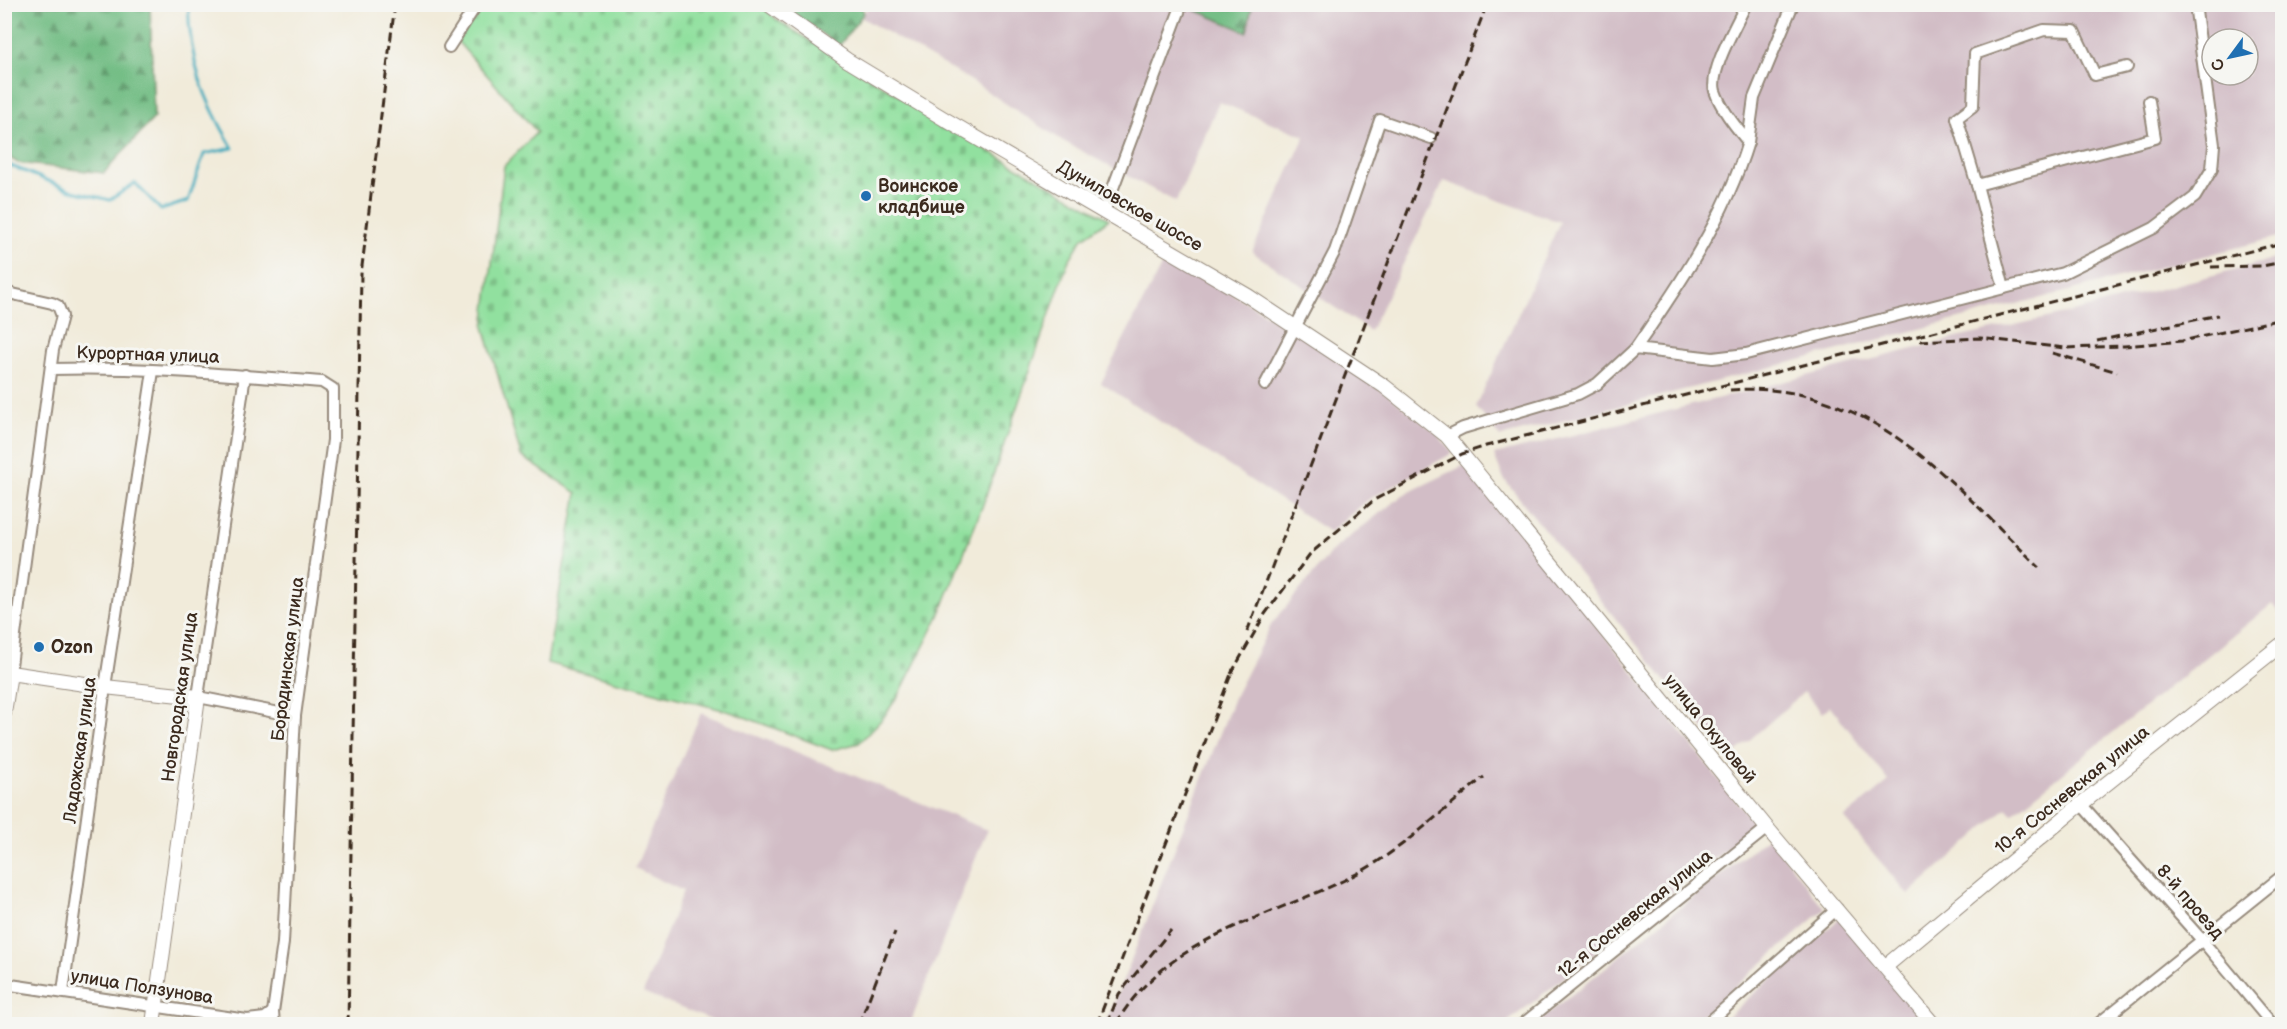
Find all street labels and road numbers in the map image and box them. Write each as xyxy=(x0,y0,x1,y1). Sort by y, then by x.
street label: Дуниловское шоссе xyxy=(1054,156,1206,256)
street label: Курортная улица xyxy=(76,342,220,368)
street label: Бородинская улица xyxy=(267,575,309,742)
street label: Новгородская улица xyxy=(158,610,202,783)
street label: улица Окуловой xyxy=(1660,670,1760,788)
street label: Ладожская улица xyxy=(59,675,101,826)
street label: 10-я Сосневская улица xyxy=(1991,721,2154,859)
street label: 12-я Сосневская улица xyxy=(1554,845,1717,983)
street label: 8-й проезд xyxy=(2152,860,2228,944)
street label: улица Ползунова xyxy=(69,965,215,1009)

